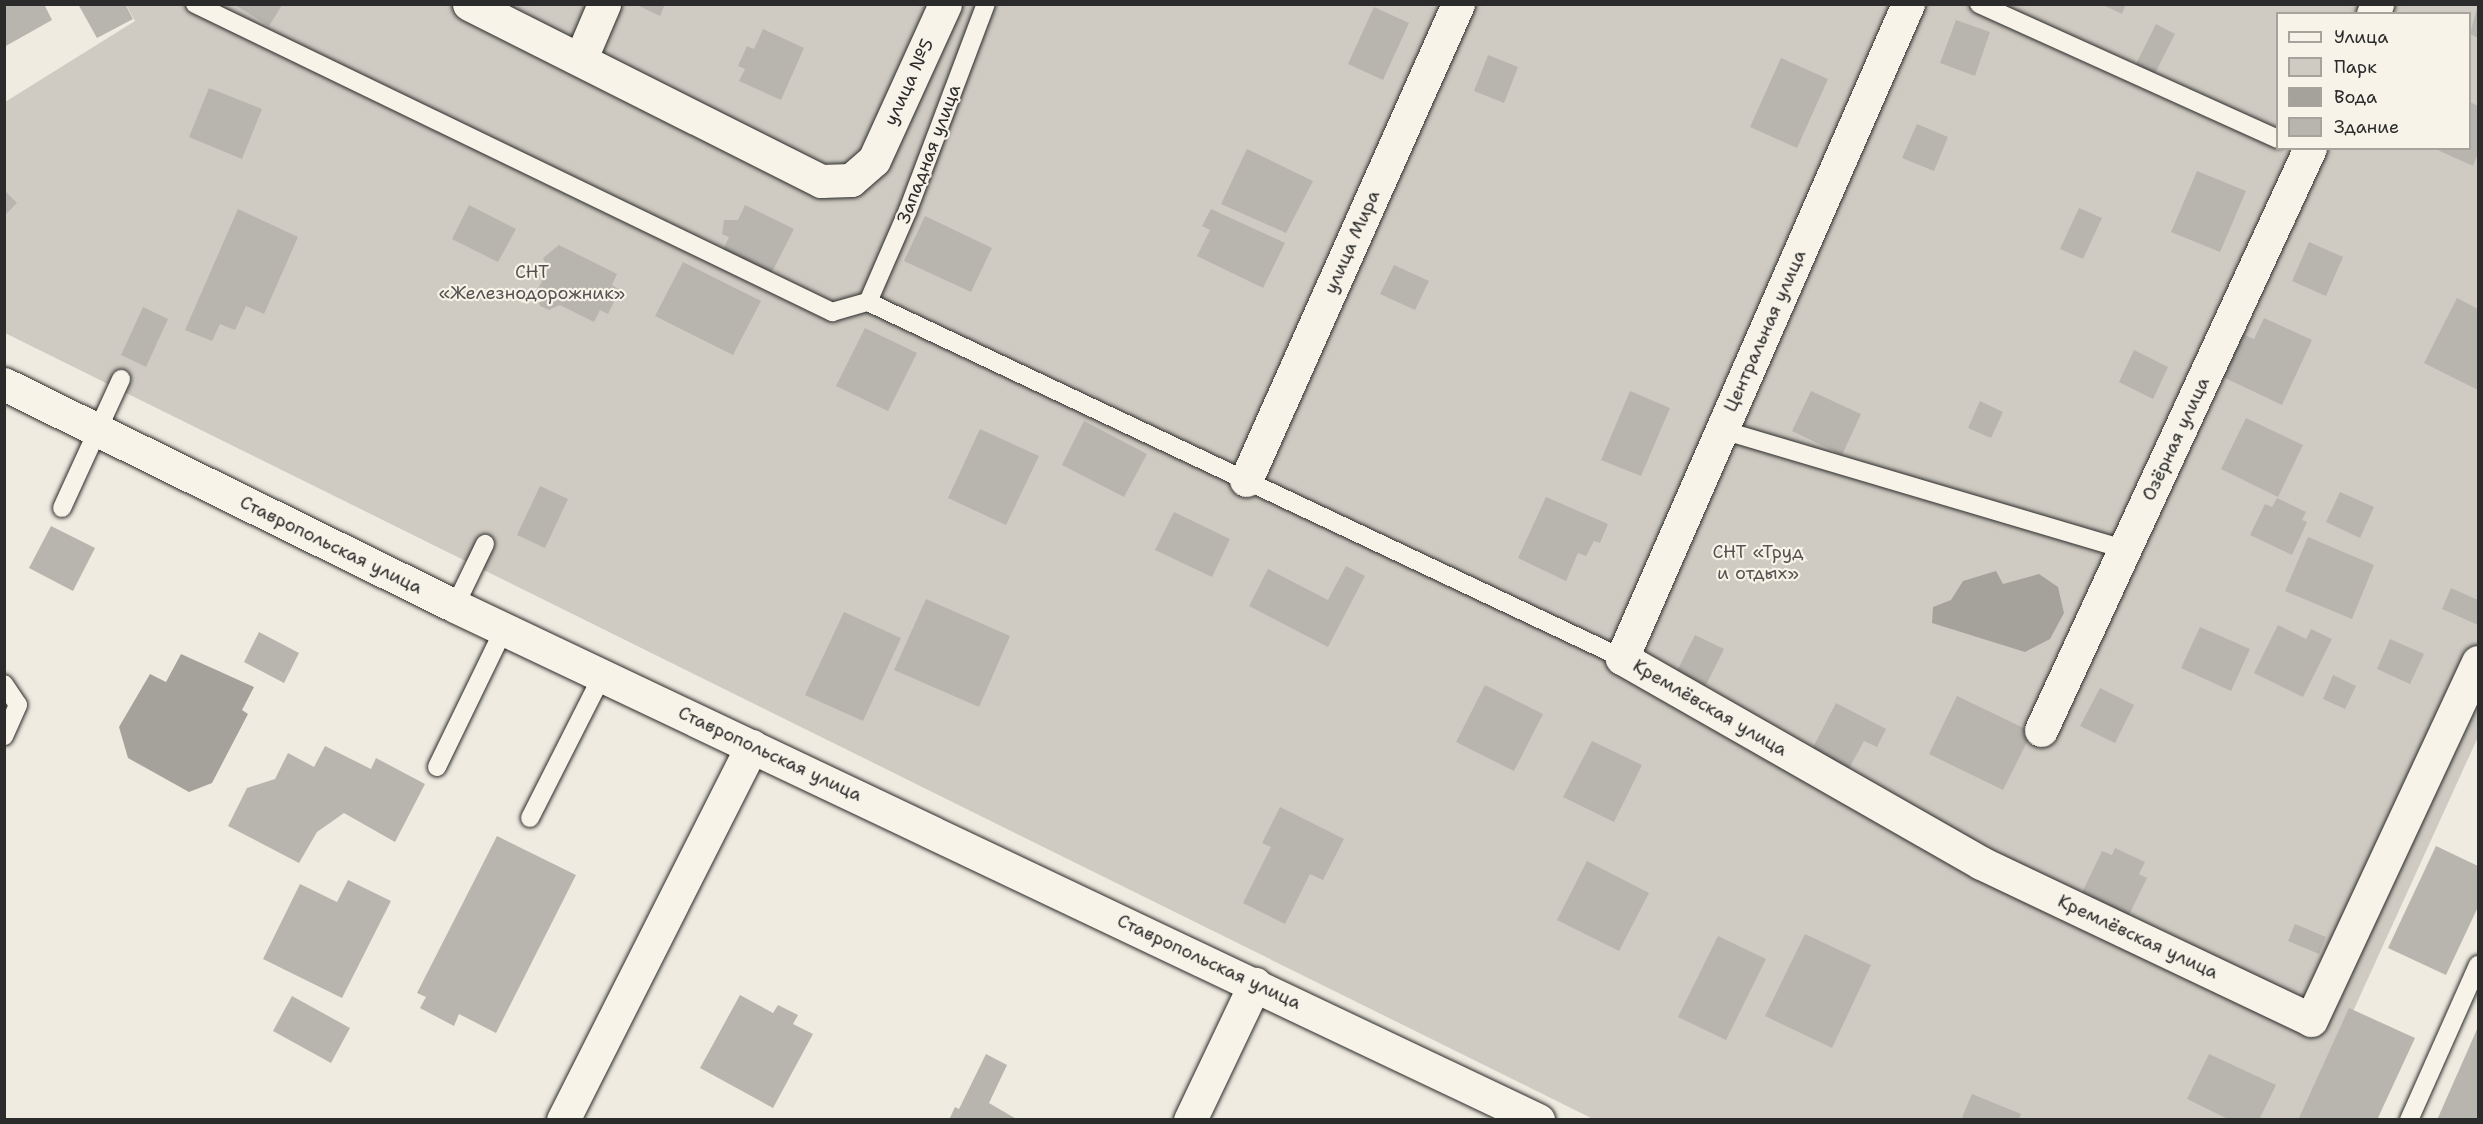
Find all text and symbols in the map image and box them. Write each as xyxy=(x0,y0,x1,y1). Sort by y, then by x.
legend xyxy=(2276,12,2471,150)
text: Улица xyxy=(2334,25,2388,49)
street label: улица №5 xyxy=(880,35,938,129)
text: Парк xyxy=(2334,55,2377,79)
street label: Западная улица xyxy=(893,82,965,226)
text: Вода xyxy=(2334,85,2377,109)
text: Здание xyxy=(2334,115,2399,139)
street label: улица Мира xyxy=(1320,187,1384,297)
street label: Центральная улица xyxy=(1720,247,1810,415)
park label: СНТ «Железнодорожник» xyxy=(439,262,625,304)
street label: Озёрная улица xyxy=(2138,374,2214,504)
street label: Ставропольская улица xyxy=(236,491,426,599)
park label: СНТ «Труд и отдых» xyxy=(1712,542,1804,584)
street label: Кремлёвская улица xyxy=(1629,655,1791,761)
street label: Ставропольская улица xyxy=(675,702,865,806)
street label: Кремлёвская улица xyxy=(2054,890,2222,984)
street label: Ставропольская улица xyxy=(1114,910,1304,1014)

